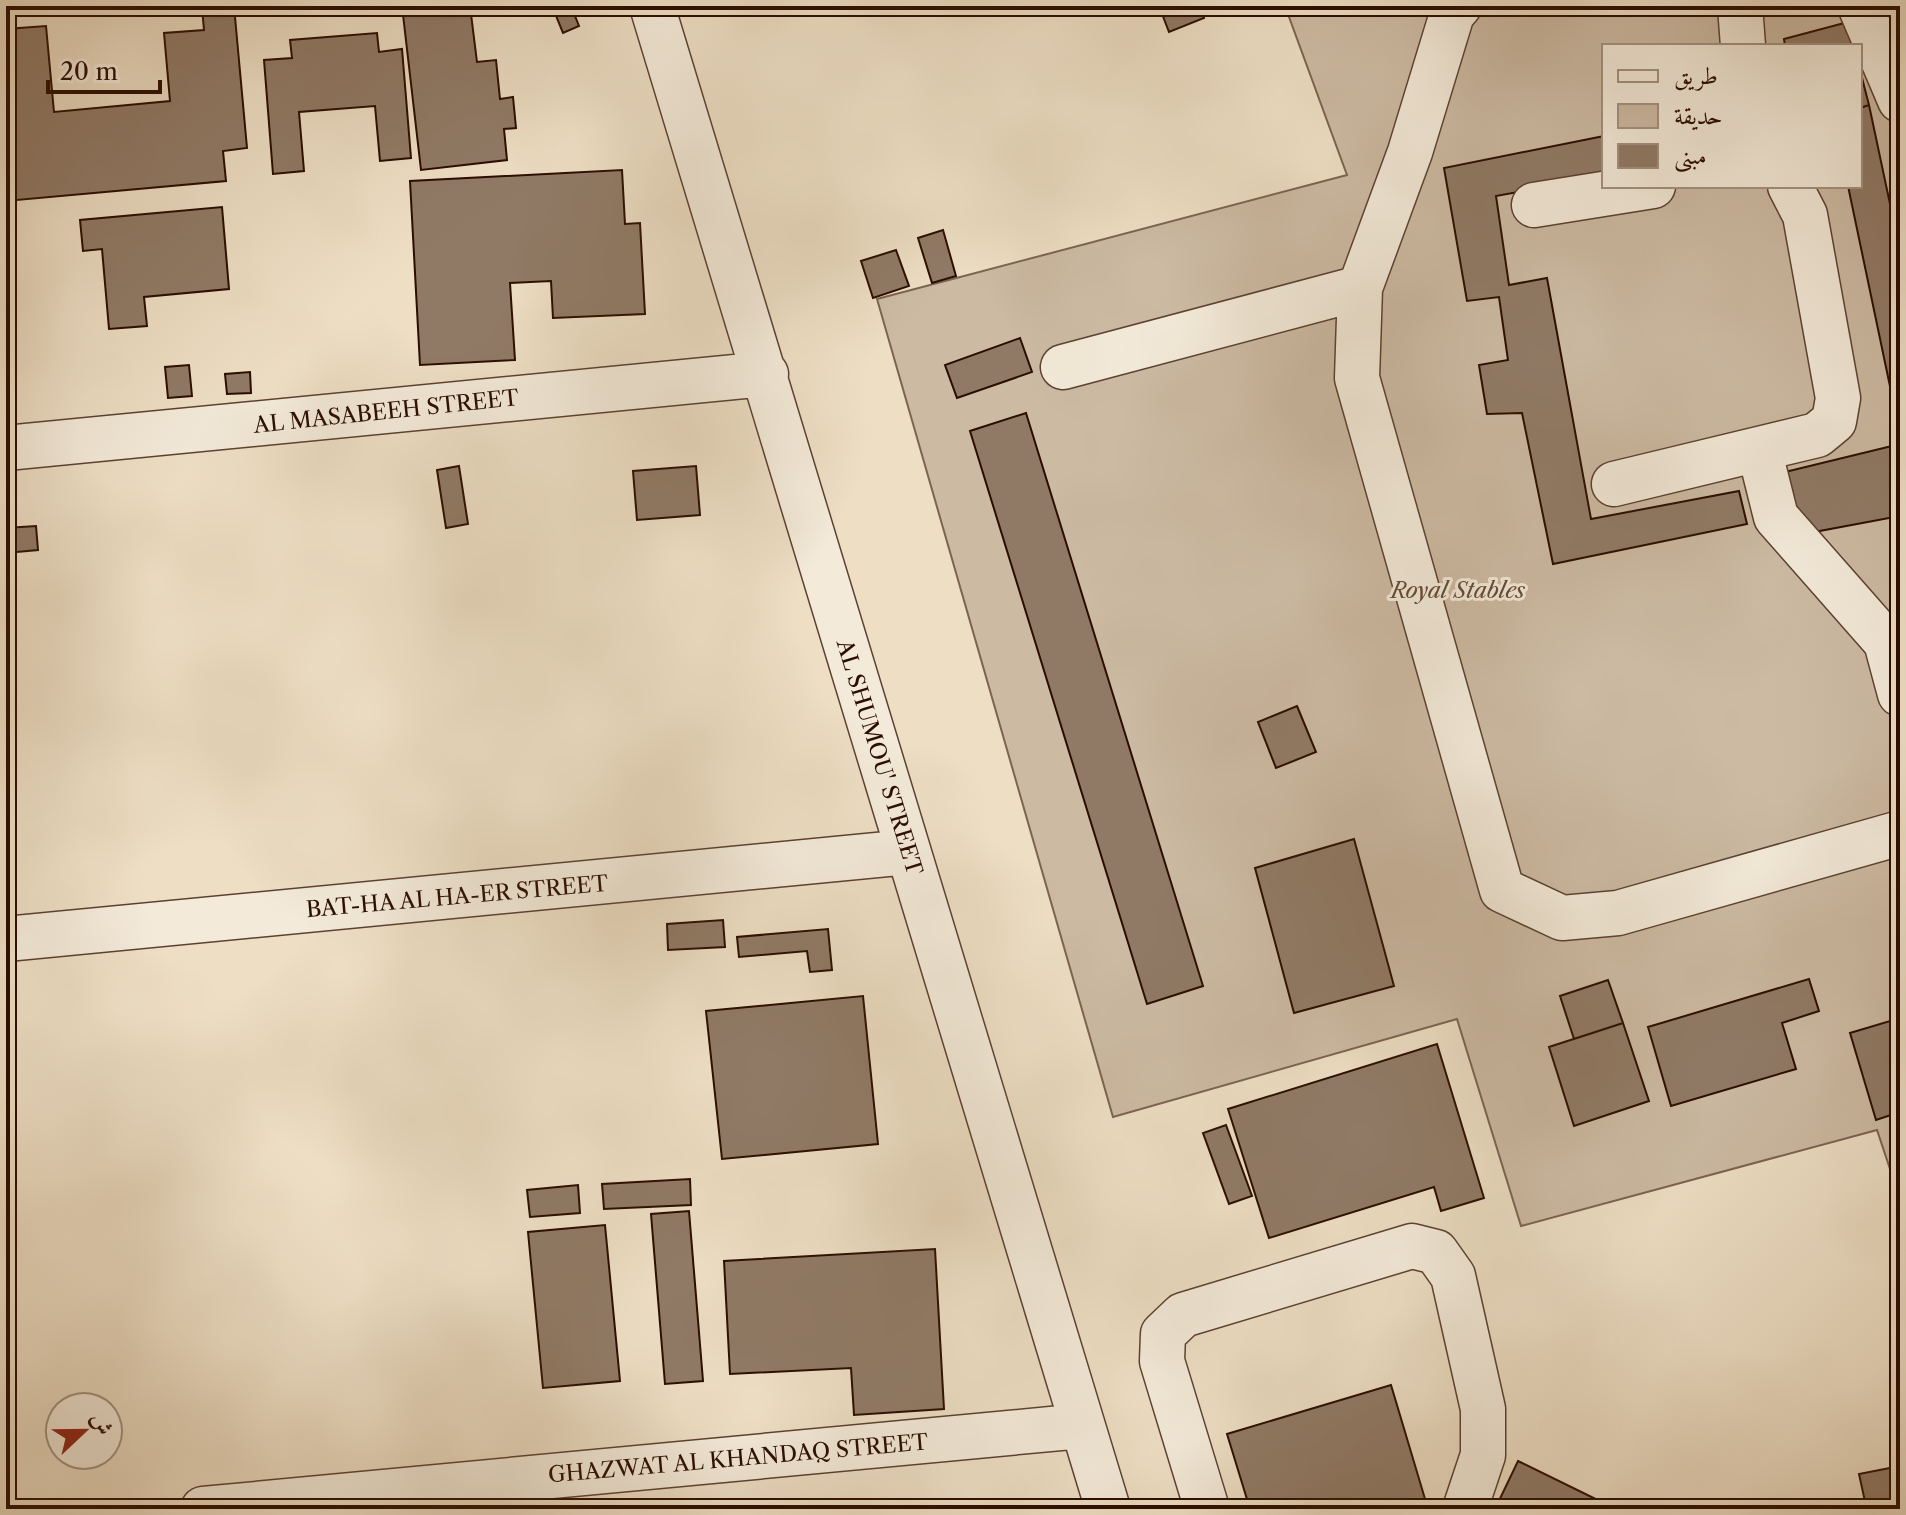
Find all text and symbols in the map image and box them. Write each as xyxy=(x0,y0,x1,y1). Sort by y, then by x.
scale bar xyxy=(48,44,160,94)
legend xyxy=(1602,44,1862,188)
text: 20 m xyxy=(60,57,118,86)
text: طريق xyxy=(1674,61,1718,91)
text: حديقة xyxy=(1674,101,1723,131)
text: مبنى xyxy=(1674,141,1707,173)
street label: AL MASABEEH STREET xyxy=(251,384,520,439)
park label: Royal Stables xyxy=(1389,577,1525,604)
street label: AL SHUMOU' STREET xyxy=(831,635,928,879)
street label: BAT-HA AL HA-ER STREET xyxy=(305,870,610,923)
north arrow xyxy=(44,1391,124,1471)
text: ش xyxy=(85,1409,119,1439)
street label: GHAZWAT AL KHANDAQ STREET xyxy=(547,1428,930,1489)

